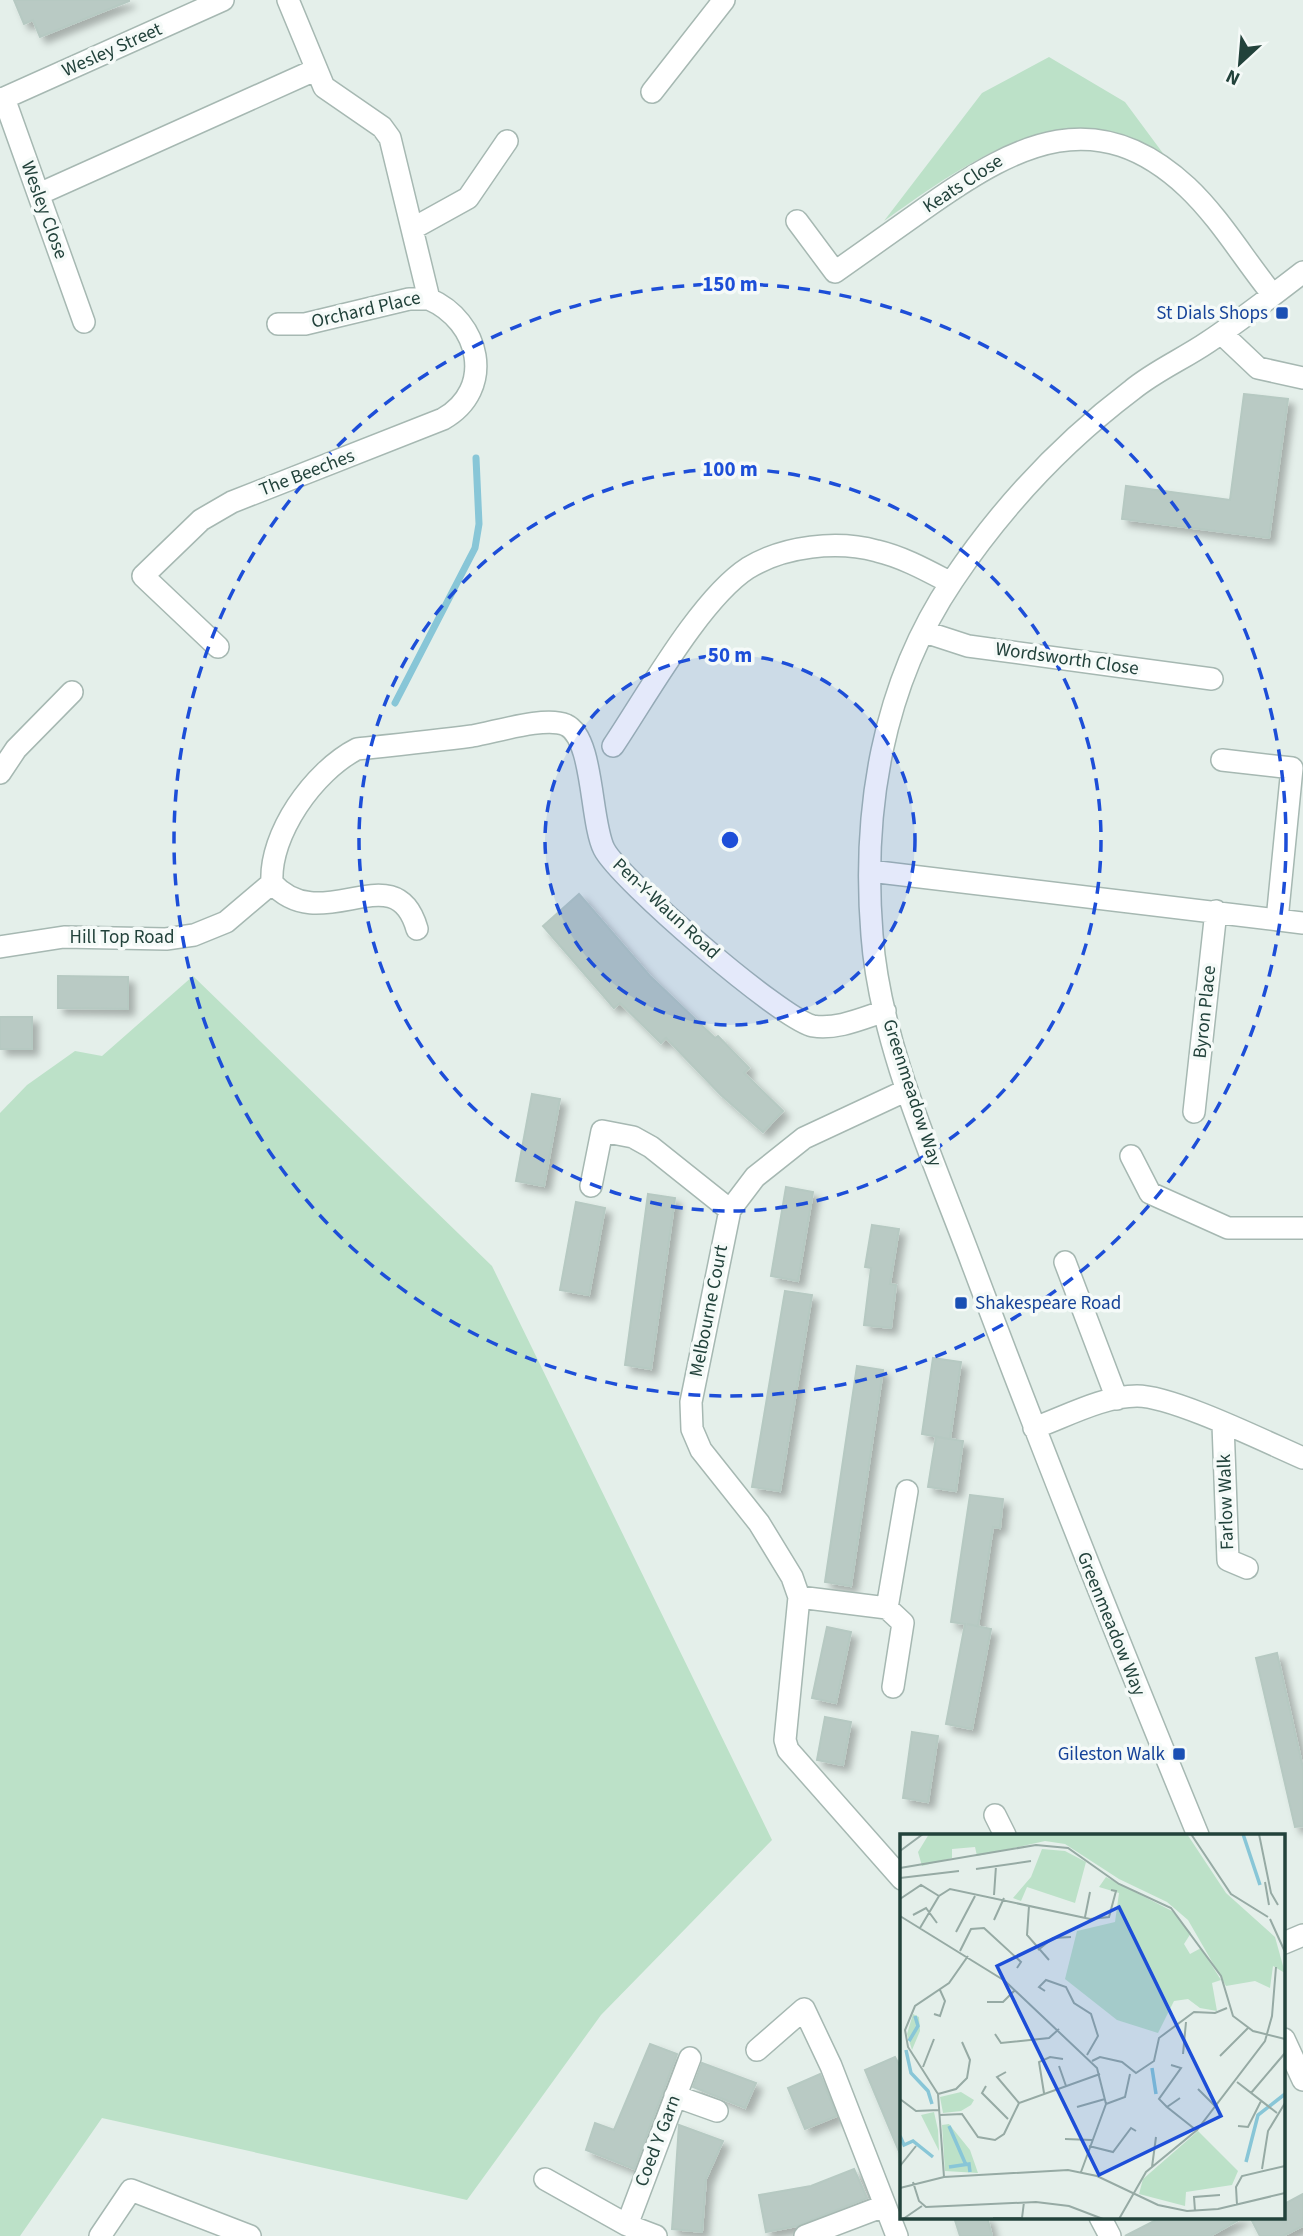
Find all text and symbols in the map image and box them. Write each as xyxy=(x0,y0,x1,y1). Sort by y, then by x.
street label: Wesley Street xyxy=(58,16,167,84)
north arrow xyxy=(1205,28,1275,98)
text: N xyxy=(1222,62,1245,92)
street label: Keats Close xyxy=(918,148,1008,220)
street label: Wesley Close xyxy=(14,157,74,263)
text: 150 m xyxy=(702,269,758,299)
street label: Orchard Place xyxy=(309,284,423,336)
place label: St Dials Shops xyxy=(1156,300,1268,327)
marker: St Dials Shops xyxy=(1274,305,1290,321)
street label: The Beeches xyxy=(255,442,359,504)
text: 100 m xyxy=(702,454,758,484)
street label: Wordsworth Close xyxy=(994,636,1140,682)
text: 50 m xyxy=(708,640,752,670)
centre of rings xyxy=(718,828,742,852)
street label: Pen-Y-Waun Road xyxy=(606,852,726,966)
street label: Hill Top Road xyxy=(70,924,174,951)
street label: Byron Place xyxy=(1187,964,1223,1060)
street label: Greenmeadow Way xyxy=(875,1016,949,1170)
street label: Melbourne Court xyxy=(683,1242,735,1379)
place label: Shakespeare Road xyxy=(975,1290,1121,1317)
marker: Shakespeare Road xyxy=(953,1295,969,1311)
street label: Farlow Walk xyxy=(1211,1453,1241,1550)
street label: Greenmeadow Way xyxy=(1070,1548,1152,1700)
place label: Gileston Walk xyxy=(1058,1741,1166,1768)
marker: Gileston Walk xyxy=(1171,1746,1187,1762)
inset map xyxy=(900,1834,1286,2218)
street label: Coed Y Garn xyxy=(628,2091,688,2191)

